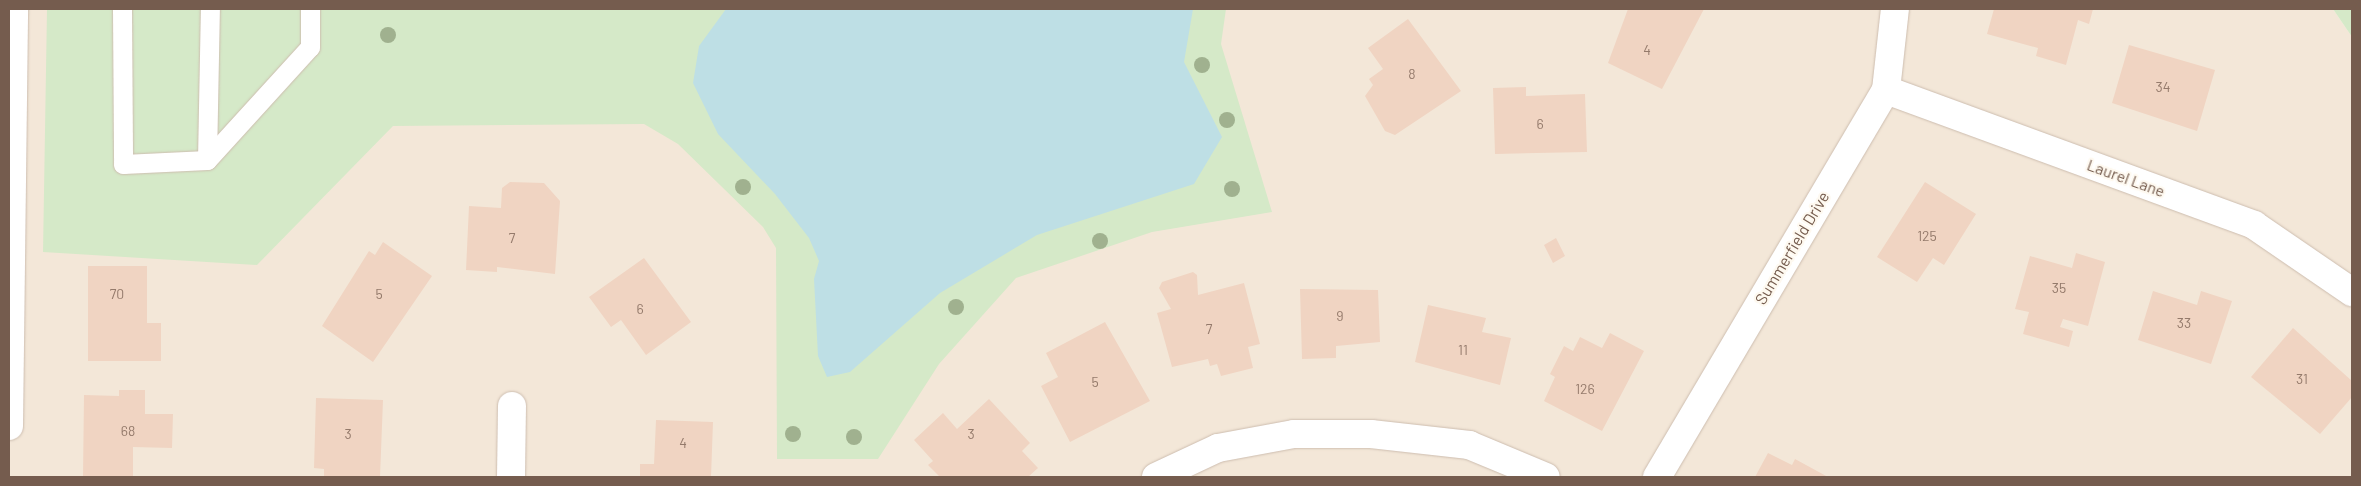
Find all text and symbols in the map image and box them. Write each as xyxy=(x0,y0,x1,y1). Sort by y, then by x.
house number: 4 xyxy=(1643,42,1651,58)
house number: 8 xyxy=(1408,66,1416,82)
house number: 34 xyxy=(2156,79,2170,95)
house number: 6 xyxy=(1536,116,1544,132)
street label: Laurel Lane xyxy=(2085,155,2167,201)
street label: Summerfield Drive xyxy=(1751,188,1833,308)
house number: 125 xyxy=(1917,228,1937,244)
house number: 7 xyxy=(509,230,515,246)
house number: 35 xyxy=(2052,280,2066,296)
house number: 70 xyxy=(110,286,124,302)
house number: 5 xyxy=(375,286,383,302)
house number: 6 xyxy=(636,301,644,317)
house number: 9 xyxy=(1336,308,1344,324)
house number: 33 xyxy=(2177,315,2191,331)
house number: 7 xyxy=(1206,321,1212,337)
house number: 11 xyxy=(1458,342,1468,358)
house number: 31 xyxy=(2296,371,2308,387)
house number: 5 xyxy=(1091,374,1099,390)
house number: 126 xyxy=(1575,381,1595,397)
house number: 68 xyxy=(121,423,135,439)
house number: 3 xyxy=(344,426,352,442)
house number: 3 xyxy=(967,426,975,442)
house number: 4 xyxy=(679,435,687,451)

